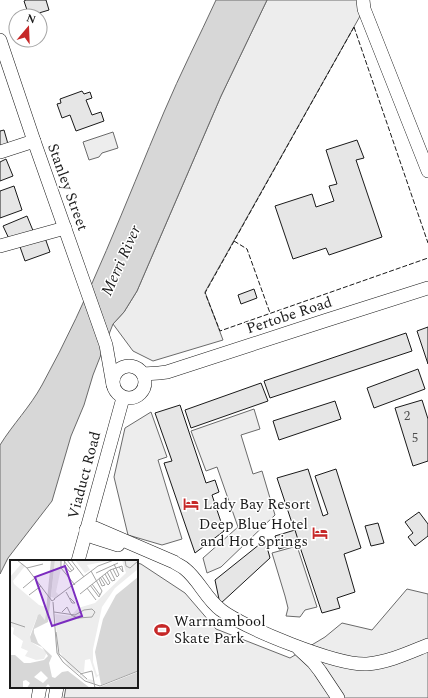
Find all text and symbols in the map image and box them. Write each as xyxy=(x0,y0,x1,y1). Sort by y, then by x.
north arrow xyxy=(8,8,48,48)
text: N xyxy=(24,10,38,29)
street label: Stanley Street xyxy=(41,140,94,234)
water label: Merri River xyxy=(95,221,147,300)
street label: Pertobe Road xyxy=(243,291,335,340)
house number: 2 xyxy=(404,406,410,426)
house number: 5 xyxy=(412,428,418,448)
street label: Viaduct Road xyxy=(62,429,107,522)
place label: Lady Bay Resort xyxy=(203,493,310,516)
hotel icon: Lady Bay Resort xyxy=(182,495,200,513)
place label: Deep Blue Hotel and Hot Springs xyxy=(199,513,308,553)
hotel icon: Deep Blue Hotel and Hot Springs xyxy=(311,524,329,542)
inset map xyxy=(10,560,138,688)
place label: Warrnambool Skate Park xyxy=(174,610,266,650)
sports icon: Warrnambool Skate Park xyxy=(153,621,171,639)

